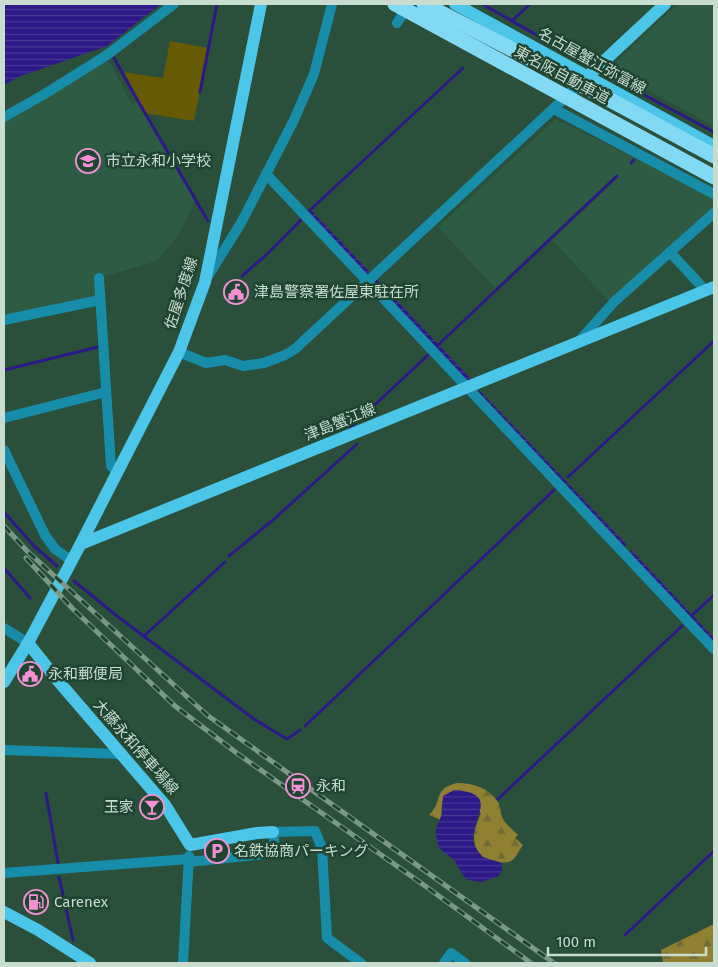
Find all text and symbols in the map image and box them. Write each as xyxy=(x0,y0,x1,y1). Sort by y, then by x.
street label: 名古屋蟹江弥富線 xyxy=(535,24,649,98)
street label: 東名阪自動車道 xyxy=(511,42,613,108)
school or university icon: 市立永和小学校 xyxy=(75,148,101,174)
place label: 市立永和小学校 xyxy=(106,152,211,170)
street label: 佐屋多度線 xyxy=(161,255,201,331)
public building icon: 津島警察署佐屋東駐在所 xyxy=(223,279,249,305)
place label: 津島警察署佐屋東駐在所 xyxy=(254,283,419,301)
street label: 津島蟹江線 xyxy=(302,400,378,444)
public building icon: 永和郵便局 xyxy=(17,661,43,687)
place label: 永和郵便局 xyxy=(48,665,123,683)
street label: 大藤永和停車場線 xyxy=(90,696,182,798)
station icon: 永和 xyxy=(285,773,311,799)
place label: 永和 xyxy=(316,777,346,795)
bar icon: 玉家 xyxy=(139,794,165,820)
place label: 玉家 xyxy=(104,798,134,816)
parking icon: 名鉄協商パーキング xyxy=(204,838,230,864)
place label: 名鉄協商パーキング xyxy=(234,842,369,860)
fuel station icon: Carenex xyxy=(23,889,49,915)
place label: Carenex xyxy=(54,893,109,911)
scale bar xyxy=(548,924,706,956)
text: 100 m xyxy=(556,933,596,951)

